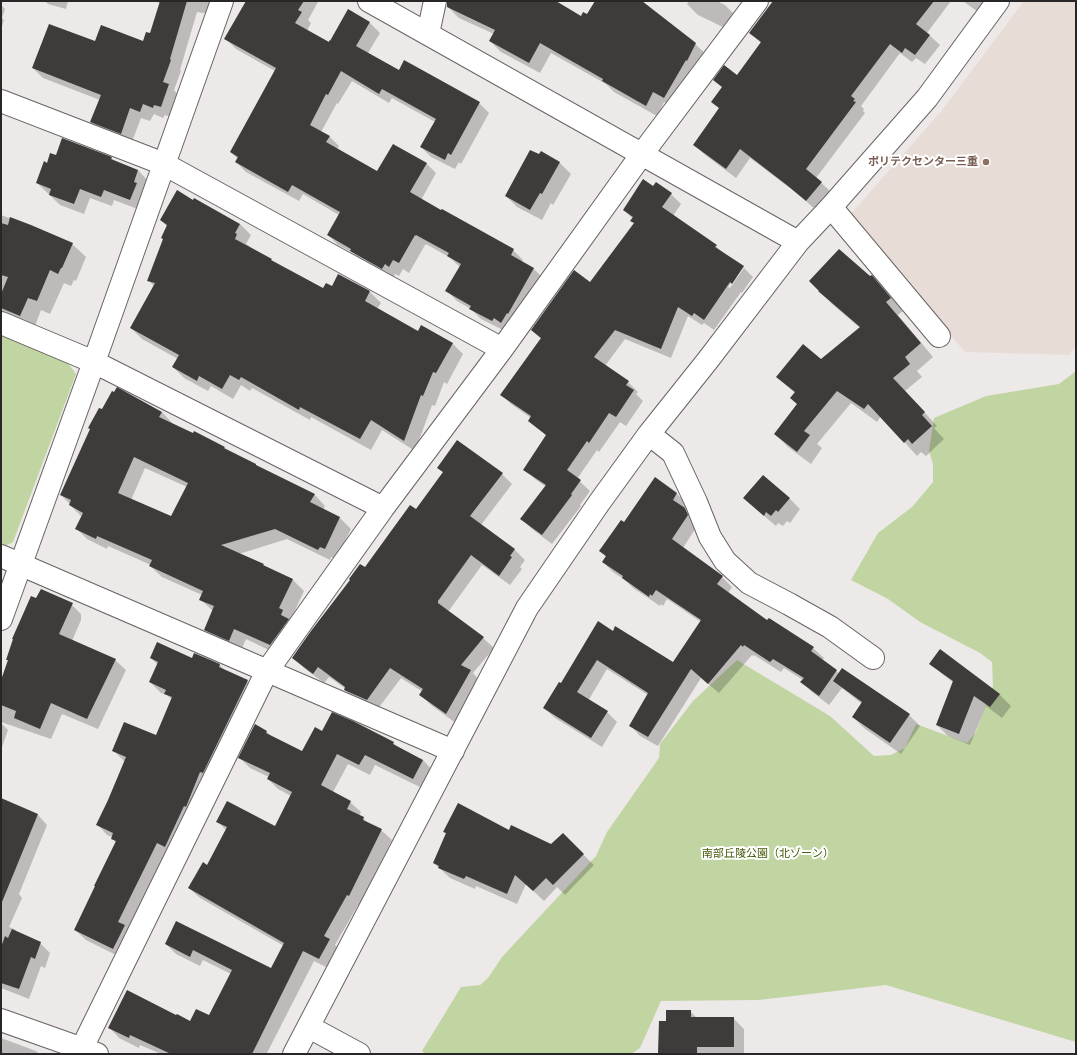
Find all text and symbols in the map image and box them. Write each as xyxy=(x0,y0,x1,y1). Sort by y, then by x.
place label: ポリテクセンター三重 xyxy=(868,155,978,169)
marker: ポリテクセンター三重 xyxy=(981,157,991,167)
park label: 南部丘陵公園（北ゾーン） xyxy=(702,847,834,861)

